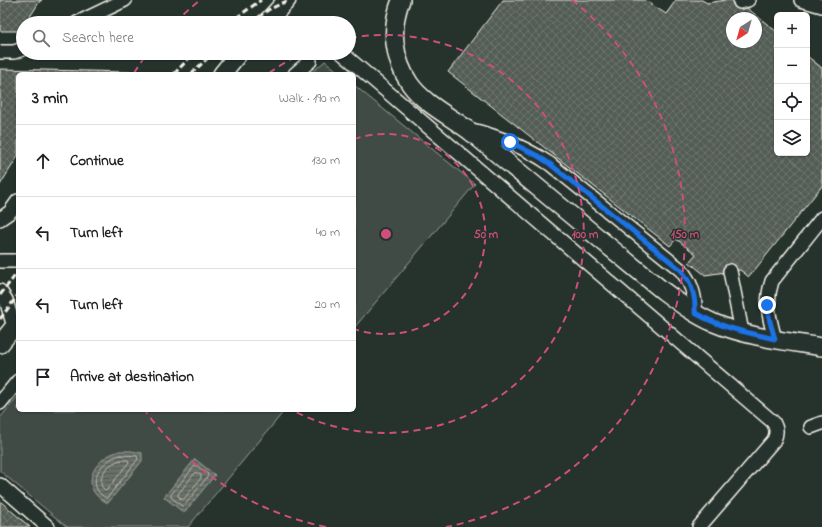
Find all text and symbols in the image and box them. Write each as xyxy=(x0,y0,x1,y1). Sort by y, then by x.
north arrow xyxy=(726,12,762,48)
map controls xyxy=(774,12,810,156)
button: + xyxy=(774,12,810,48)
search box xyxy=(16,16,356,60)
icon: search xyxy=(30,27,52,49)
text: Search here xyxy=(62,27,134,49)
button: − xyxy=(774,48,810,84)
button: locate xyxy=(774,84,810,120)
text: 3 min xyxy=(32,86,68,111)
text: Walk · 190 m xyxy=(279,89,340,108)
button: layers xyxy=(774,120,810,156)
route start xyxy=(501,133,519,151)
icon: ahead xyxy=(32,150,54,172)
text: Continue xyxy=(70,150,124,172)
text: 130 m xyxy=(312,151,340,170)
icon: left xyxy=(32,222,54,244)
text: Turn left xyxy=(70,222,123,244)
text: 40 m xyxy=(316,223,340,242)
text: 50 m xyxy=(474,226,499,244)
text: 100 m xyxy=(572,226,599,244)
text: 150 m xyxy=(671,226,700,244)
centre of rings xyxy=(379,227,393,241)
icon: left xyxy=(32,294,54,316)
text: Turn left xyxy=(70,294,123,316)
text: 20 m xyxy=(315,295,340,314)
route end xyxy=(758,296,776,314)
icon: arrive xyxy=(32,366,54,388)
text: Arrive at destination xyxy=(70,366,194,388)

